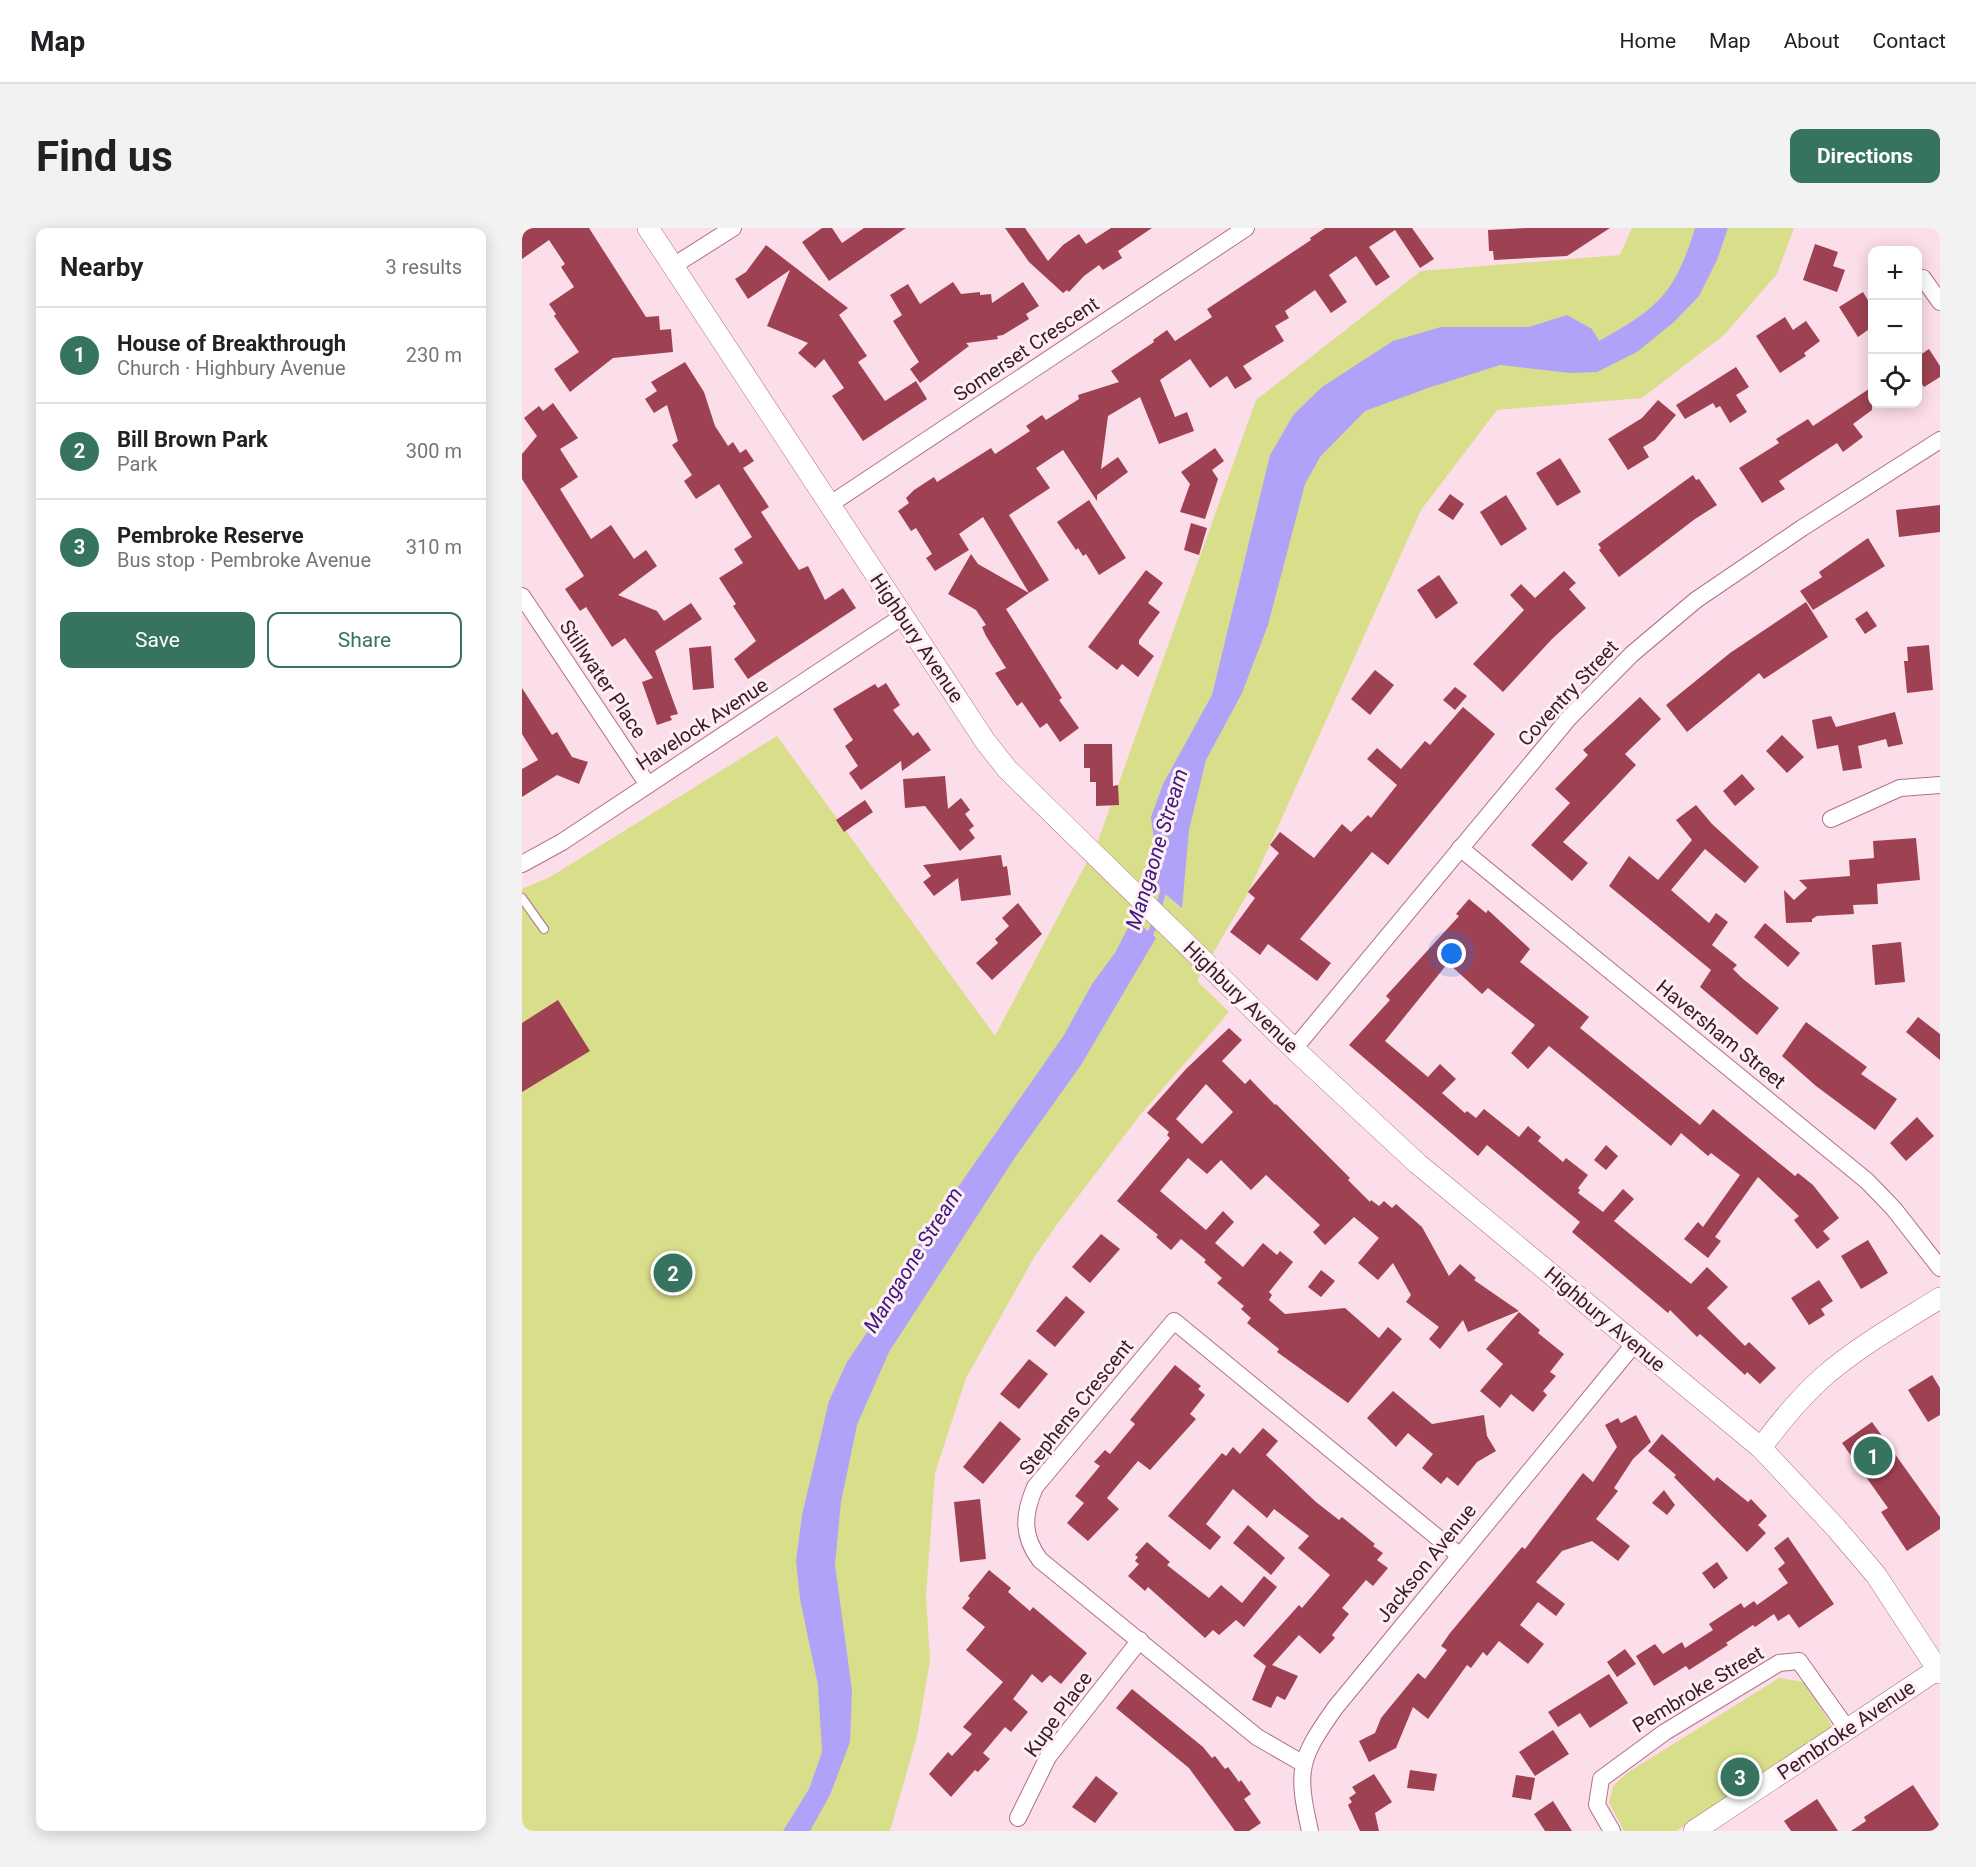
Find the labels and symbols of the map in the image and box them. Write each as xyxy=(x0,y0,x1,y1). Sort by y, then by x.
street label: Somerset Crescent xyxy=(949,292,1103,406)
street label: Highbury Avenue xyxy=(865,569,969,707)
street label: Stillwater Place xyxy=(555,615,651,743)
street label: Coventry Street xyxy=(1513,635,1623,751)
street label: Havelock Avenue xyxy=(632,672,772,776)
water label: Mangaone Stream xyxy=(1121,766,1193,932)
street label: Highbury Avenue xyxy=(1179,936,1303,1058)
your location xyxy=(1437,939,1466,968)
street label: Haversham Street xyxy=(1651,975,1791,1093)
water label: Mangaone Stream xyxy=(859,1183,967,1337)
pin: 2 xyxy=(654,1250,692,1296)
street label: Highbury Avenue xyxy=(1540,1261,1670,1377)
street label: Stephens Crescent xyxy=(1014,1334,1138,1480)
pin: 1 xyxy=(1854,1434,1892,1478)
street label: Jackson Avenue xyxy=(1371,1499,1481,1627)
street label: Pembroke Street xyxy=(1628,1641,1768,1737)
street label: Kupe Place xyxy=(1019,1667,1097,1761)
street label: Pembroke Avenue xyxy=(1773,1675,1919,1785)
pin: 3 xyxy=(1720,1754,1760,1800)

